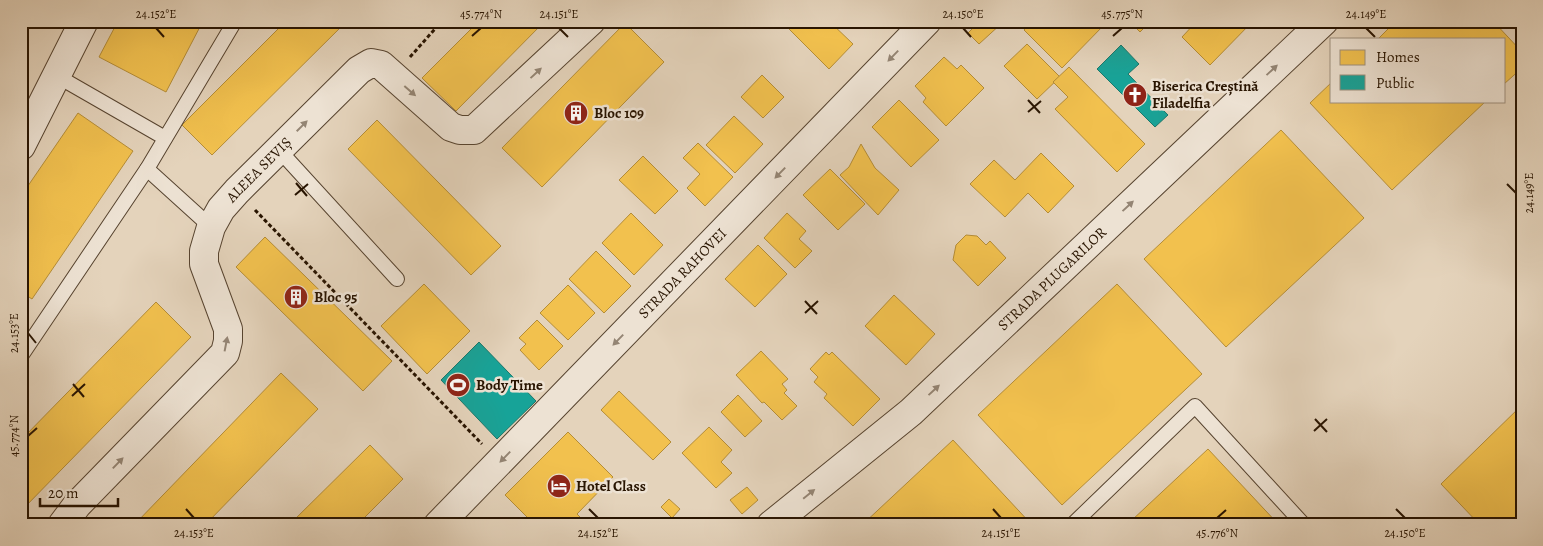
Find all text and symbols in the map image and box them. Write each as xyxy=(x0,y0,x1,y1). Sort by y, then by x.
text: 24.152°E xyxy=(136,6,176,22)
text: 45.774°N xyxy=(460,6,502,22)
text: 24.151°E xyxy=(540,6,578,22)
text: 24.150°E xyxy=(942,6,984,22)
text: 45.775°N xyxy=(1101,6,1143,22)
text: 24.149°E xyxy=(1346,6,1386,22)
legend xyxy=(1330,38,1506,102)
text: Homes xyxy=(1376,47,1420,67)
one-way arrow xyxy=(887,50,899,62)
one-way arrow xyxy=(1265,64,1277,76)
one-way arrow xyxy=(529,67,541,79)
text: Public xyxy=(1376,73,1414,93)
place label: Biserica Creștină Filadelfia xyxy=(1152,76,1259,113)
church icon: Biserica Creștină Filadelfia xyxy=(1122,82,1148,108)
one-way arrow xyxy=(403,85,416,96)
building icon: Bloc 109 xyxy=(563,100,589,126)
place label: Bloc 109 xyxy=(594,103,644,123)
one-way arrow xyxy=(296,121,308,133)
street label: ALEEA SEVIȘ xyxy=(221,133,296,207)
one-way arrow xyxy=(774,167,786,179)
text: 24.149°E xyxy=(1521,173,1537,213)
one-way arrow xyxy=(1122,200,1134,212)
street label: STRADA PLUGARILOR xyxy=(993,222,1111,335)
street label: STRADA RAHOVEI xyxy=(634,223,731,323)
building icon: Bloc 95 xyxy=(283,284,309,310)
place label: Bloc 95 xyxy=(314,287,358,307)
text: 24.153°E xyxy=(6,313,22,353)
one-way arrow xyxy=(612,334,624,346)
one-way arrow xyxy=(223,335,231,351)
sports icon: Body Time xyxy=(445,372,471,398)
place label: Body Time xyxy=(476,375,543,395)
one-way arrow xyxy=(928,384,940,396)
text: 45.774°N xyxy=(6,415,22,457)
one-way arrow xyxy=(499,451,511,463)
one-way arrow xyxy=(112,457,124,469)
hotel icon: Hotel Class xyxy=(546,473,572,499)
scale bar xyxy=(40,476,118,508)
place label: Hotel Class xyxy=(576,476,646,496)
text: 20 m xyxy=(48,483,79,503)
one-way arrow xyxy=(802,489,815,500)
text: 24.153°E xyxy=(174,525,214,541)
text: 24.152°E xyxy=(578,525,618,541)
text: 24.151°E xyxy=(982,525,1020,541)
text: 45.776°N xyxy=(1196,525,1238,541)
text: 24.150°E xyxy=(1384,525,1426,541)

